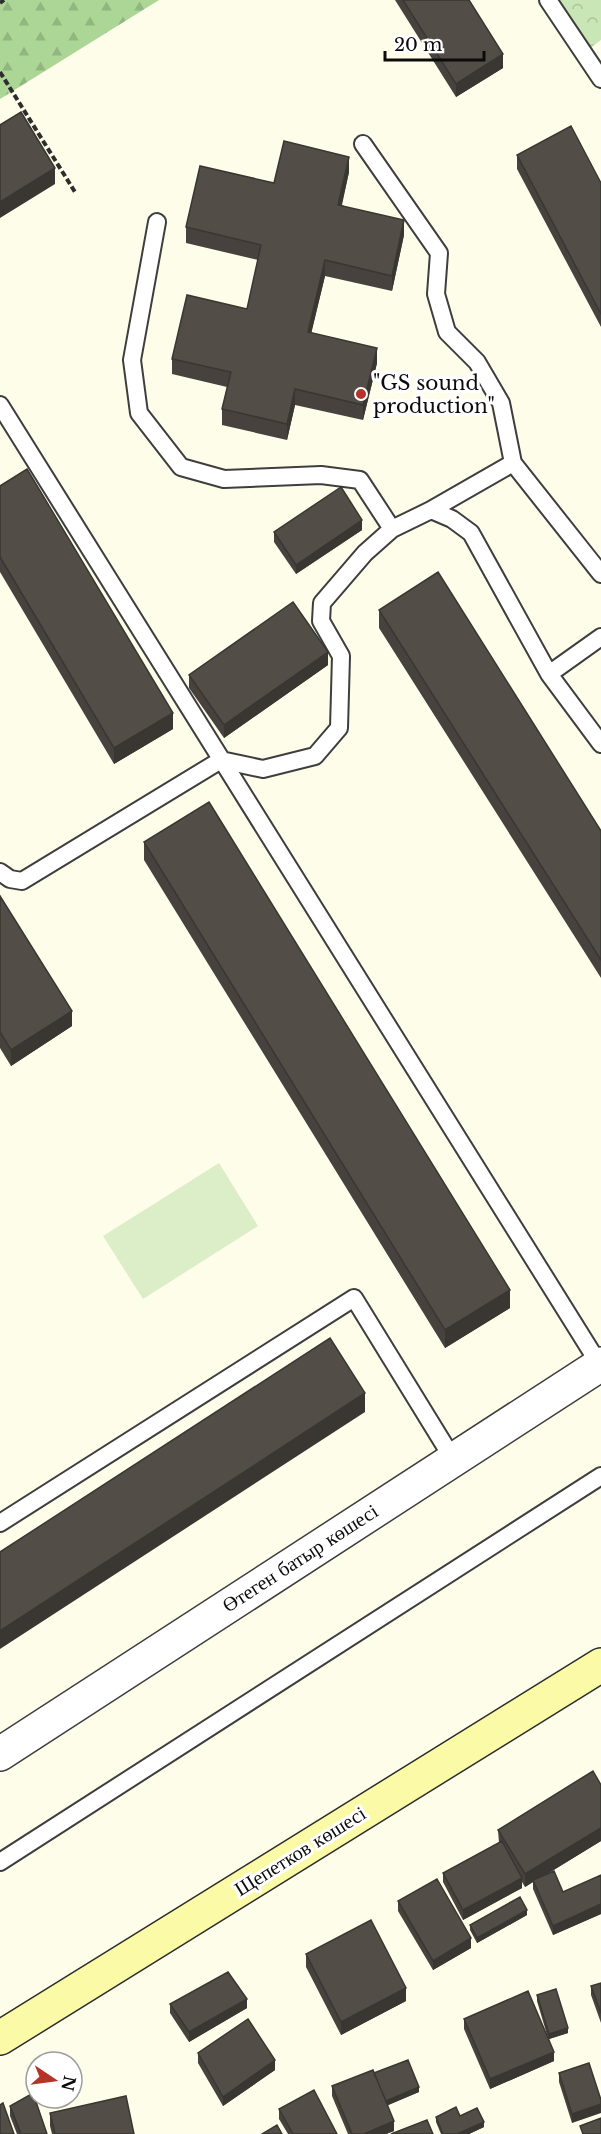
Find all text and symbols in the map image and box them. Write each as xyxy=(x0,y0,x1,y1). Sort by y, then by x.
scale bar xyxy=(385,24,484,62)
text: 20 m xyxy=(394,34,442,56)
place label: "GS sound production" xyxy=(373,371,495,418)
marker: "GS sound production" xyxy=(354,387,368,401)
street label: Өтеген батыр көшесі xyxy=(218,1498,383,1617)
street label: Щепетков көшесі xyxy=(230,1801,370,1901)
north arrow xyxy=(24,2050,84,2110)
text: N xyxy=(57,2074,80,2093)

